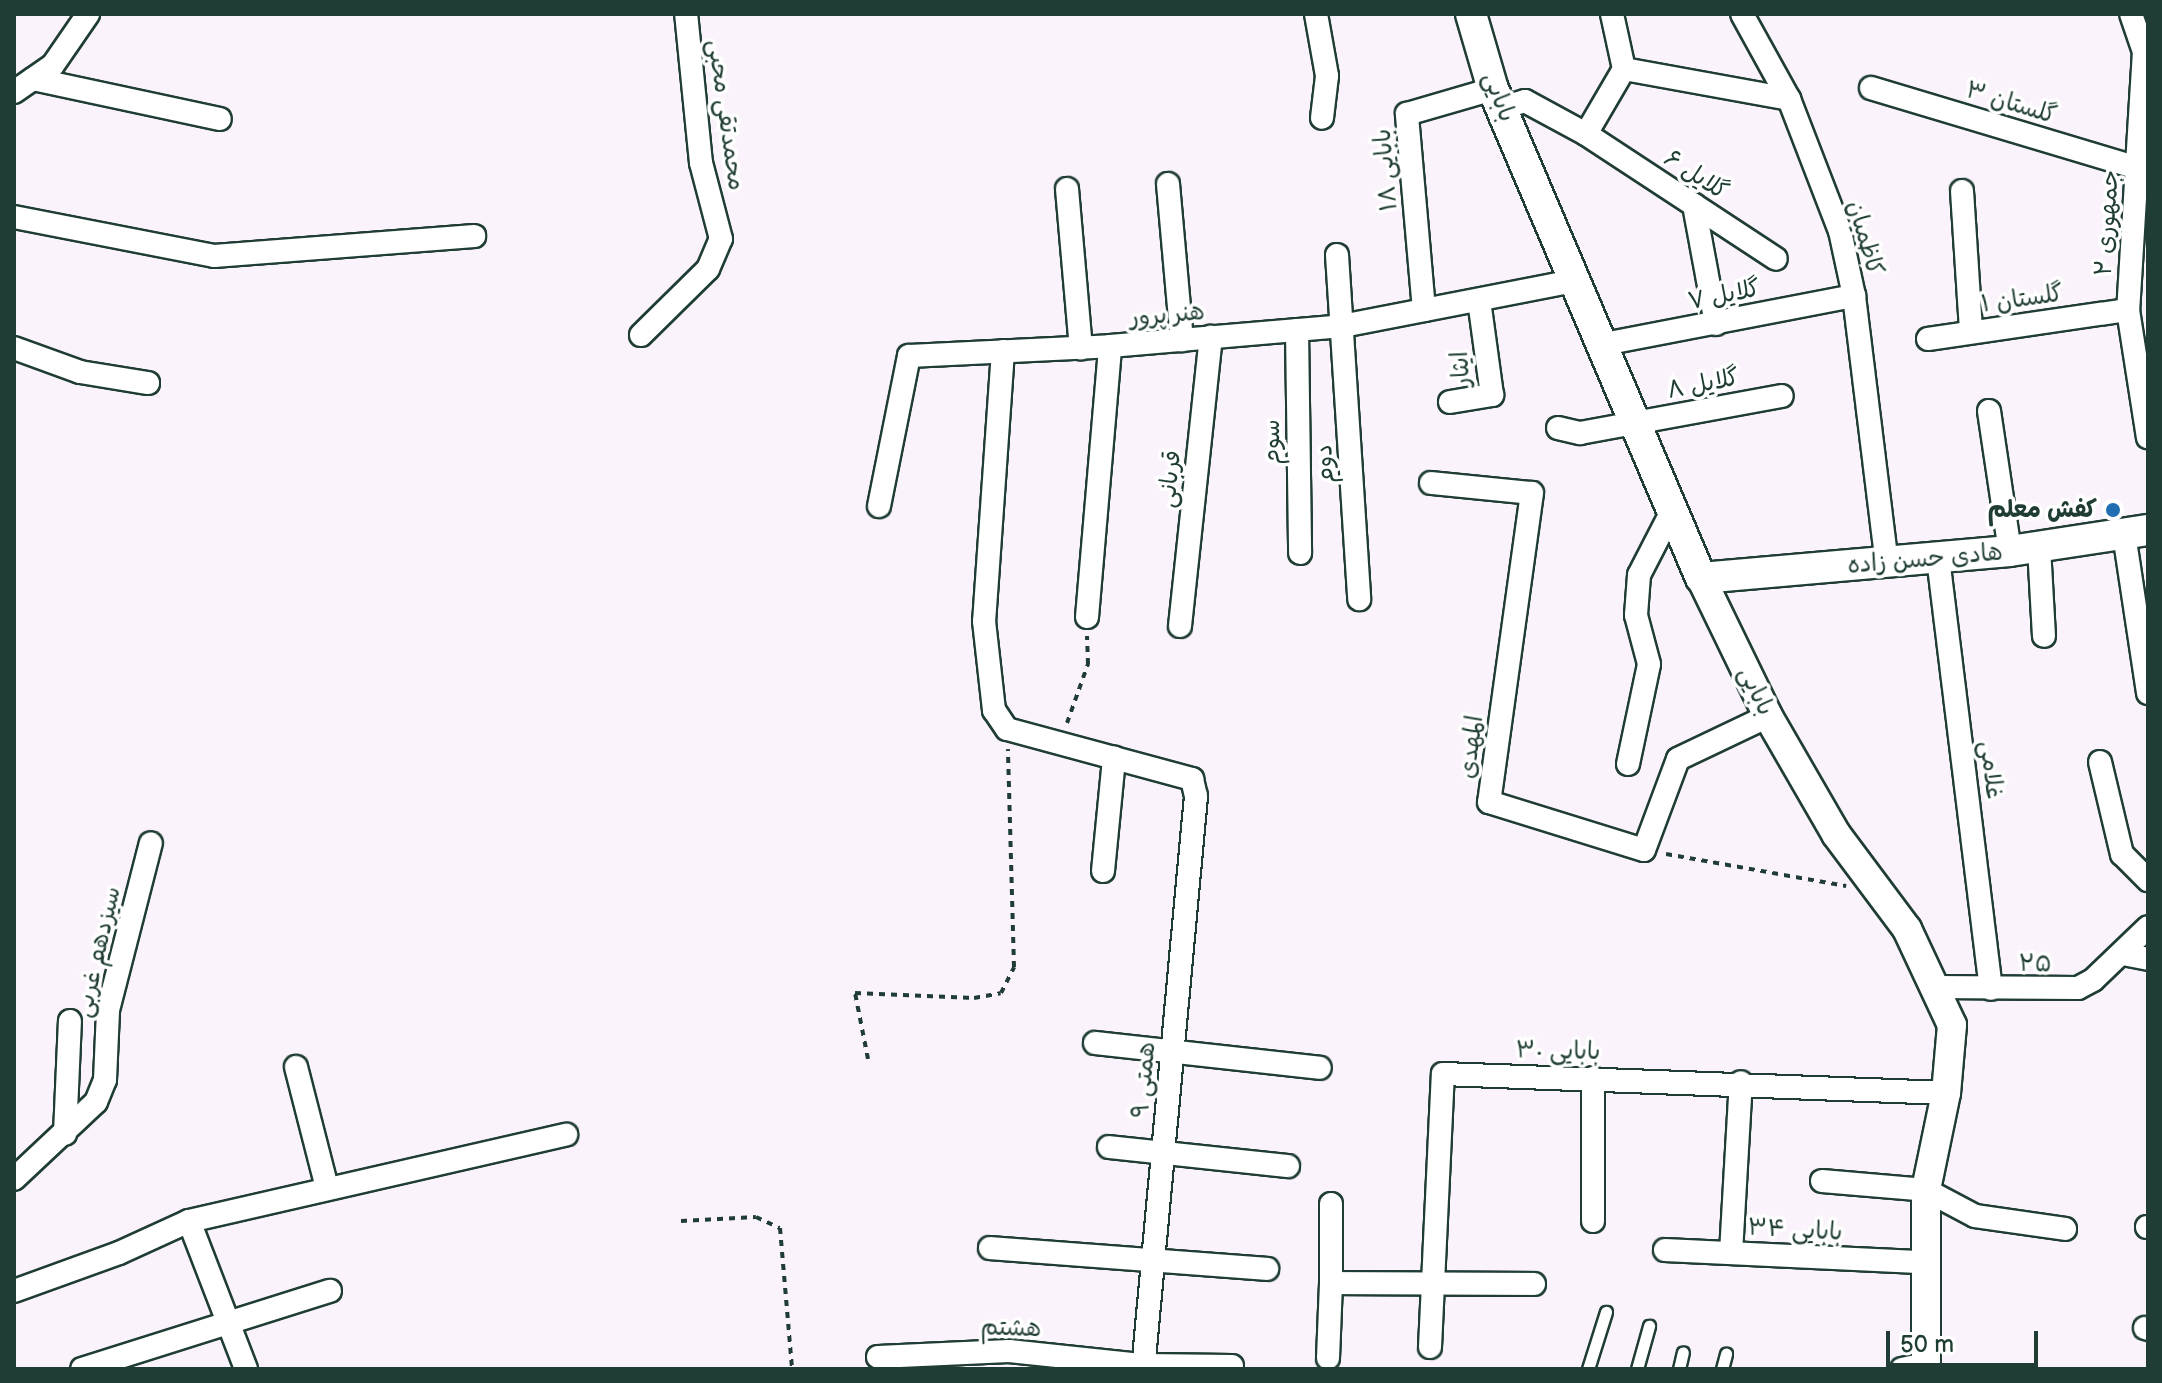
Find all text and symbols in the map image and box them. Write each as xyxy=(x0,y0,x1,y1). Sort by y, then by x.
street label: محمدتقی محبی xyxy=(701,38,751,192)
street label: بابایی xyxy=(1476,68,1522,126)
street label: گلستان ۳ xyxy=(1962,76,2060,130)
street label: بابایی ۱۸ xyxy=(1368,128,1404,212)
street label: گلایل ۶ xyxy=(1659,144,1733,206)
street label: جمهوری ۲ xyxy=(2089,169,2125,277)
street label: کاظمیان xyxy=(1841,197,1889,279)
street label: گلایل ۷ xyxy=(1685,274,1763,316)
street label: گلستان ۱ xyxy=(1979,279,2065,319)
street label: هنر پرور xyxy=(1128,297,1206,333)
street label: ایثار xyxy=(1445,350,1477,388)
street label: گلایل ۸ xyxy=(1665,363,1741,405)
street label: سوم xyxy=(1257,419,1287,465)
street label: دوم xyxy=(1310,444,1340,484)
street label: قربانی xyxy=(1153,449,1187,509)
place label: کفش معلم xyxy=(1988,496,2097,524)
marker: کفش معلم xyxy=(2104,501,2122,519)
street label: هادی حسن زاده xyxy=(1846,538,2004,580)
street label: بابایی xyxy=(1732,662,1780,720)
street label: المهدی xyxy=(1452,714,1490,780)
street label: غلامی xyxy=(1973,739,2009,801)
street label: سیزدهم غربی xyxy=(69,884,127,1020)
street label: ۲۵ xyxy=(2018,949,2052,979)
street label: بابایی ۳۰ xyxy=(1515,1036,1601,1066)
street label: همتی ۹ xyxy=(1126,1041,1162,1119)
street label: بابایی ۳۴ xyxy=(1747,1213,1843,1247)
street label: هشتم xyxy=(980,1313,1042,1343)
scale bar xyxy=(1890,1315,2042,1365)
text: 50 m xyxy=(1900,1330,1954,1359)

